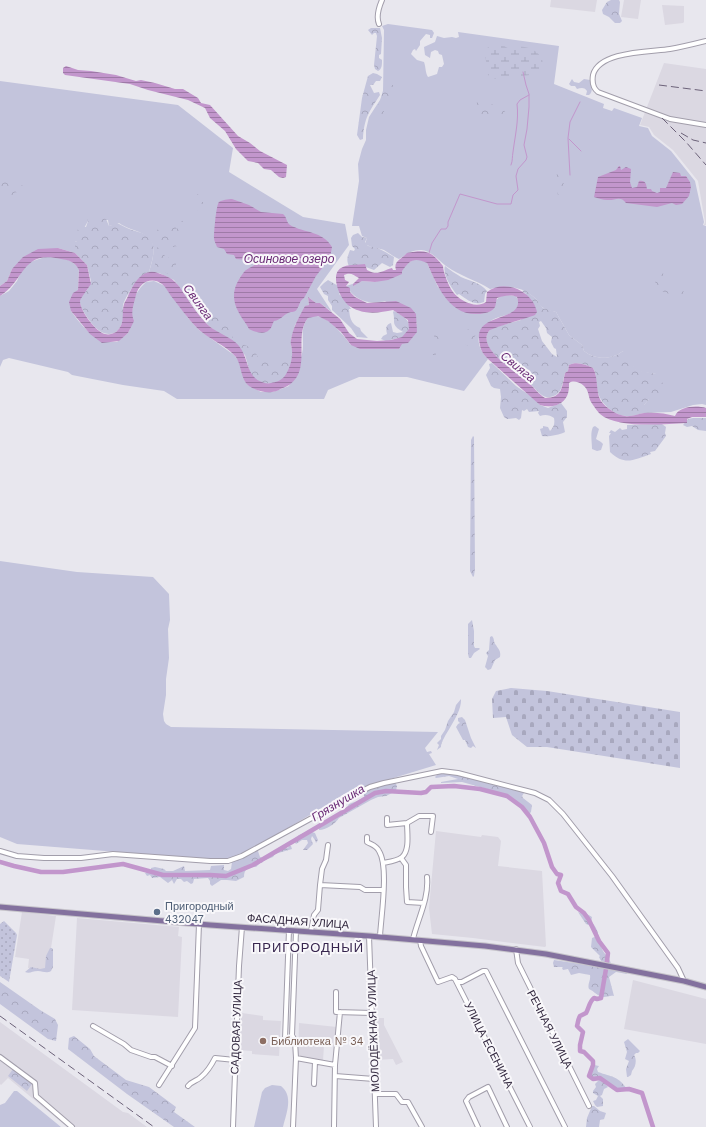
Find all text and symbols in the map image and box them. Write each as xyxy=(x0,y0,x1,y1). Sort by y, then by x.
water label: Осиновое озеро xyxy=(244,252,335,266)
water label: Свияга xyxy=(180,282,216,323)
water label: Свияга xyxy=(498,349,538,385)
water label: Грязнушка xyxy=(309,782,367,824)
place label: Пригородный 432047 xyxy=(165,900,234,926)
marker: Пригородный 432047 xyxy=(152,907,162,917)
street label: ФАСАДНАЯ УЛИЦА xyxy=(246,911,350,932)
district label: ПРИГОРОДНЫЙ xyxy=(252,940,364,955)
street label: МОЛОДЁЖНАЯ УЛИЦА xyxy=(365,969,382,1092)
street label: САДОВАЯ УЛИЦА xyxy=(228,979,245,1075)
street label: РЕЧНАЯ УЛИЦА xyxy=(524,988,575,1071)
street label: УЛИЦА ЕСЕНИНА xyxy=(461,1000,516,1091)
place label: Библиотека № 34 xyxy=(271,1035,364,1048)
marker: Библиотека № 34 xyxy=(258,1036,268,1046)

